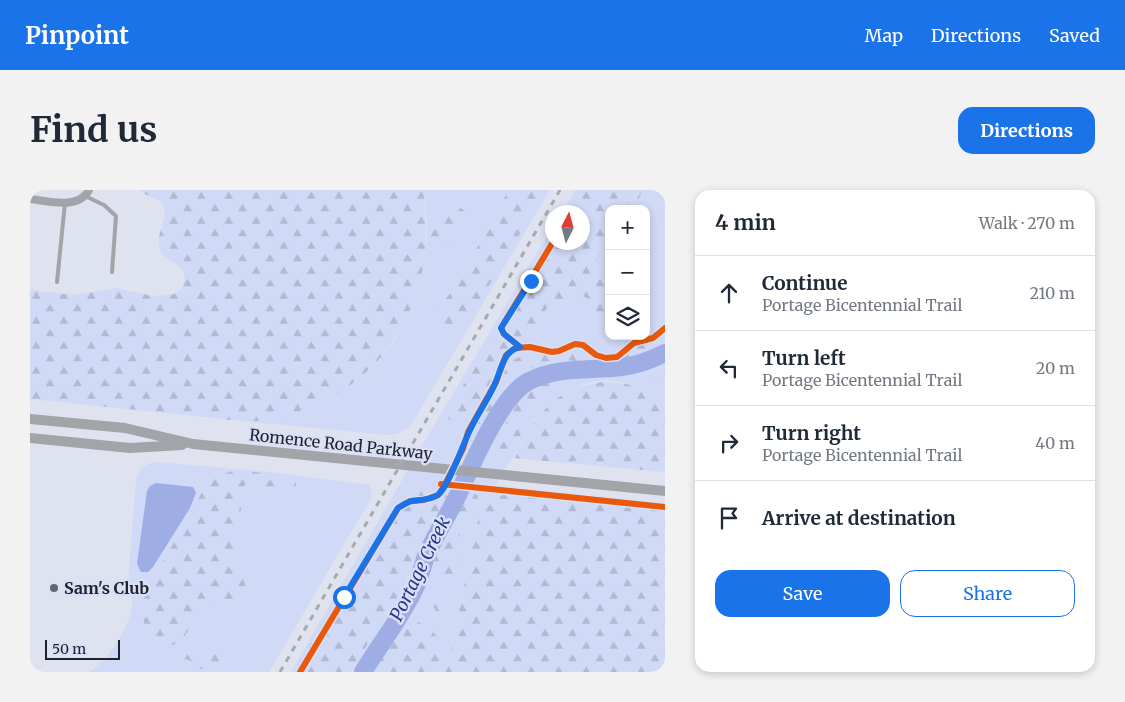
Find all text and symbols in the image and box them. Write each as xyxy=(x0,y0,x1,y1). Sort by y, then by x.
text: Pinpoint xyxy=(25,20,129,51)
text: Map xyxy=(865,24,903,47)
text: Directions xyxy=(931,24,1021,47)
text: Saved xyxy=(1049,24,1100,47)
button: Directions xyxy=(958,107,1095,154)
text: Find us xyxy=(30,108,157,152)
north arrow xyxy=(545,205,590,250)
map controls xyxy=(605,205,650,340)
button: + xyxy=(605,205,650,250)
text: 4 min xyxy=(715,209,776,236)
text: Walk · 270 m xyxy=(979,213,1075,233)
button: − xyxy=(605,250,650,295)
route end xyxy=(520,270,543,293)
text: Continue xyxy=(762,271,848,295)
icon: ahead xyxy=(715,279,743,307)
text: 210 m xyxy=(1030,283,1075,303)
button: layers xyxy=(605,295,650,340)
text: Portage Bicentennial Trail xyxy=(762,295,962,315)
text: Turn left xyxy=(762,346,846,370)
icon: left xyxy=(715,354,743,382)
text: 20 m xyxy=(1036,358,1075,378)
text: Portage Bicentennial Trail xyxy=(762,370,962,390)
text: Turn right xyxy=(762,421,861,445)
street label: Romence Road Parkway xyxy=(248,424,434,464)
icon: right xyxy=(715,429,743,457)
text: 40 m xyxy=(1035,433,1075,453)
text: Portage Bicentennial Trail xyxy=(762,445,962,465)
icon: arrive xyxy=(715,504,743,532)
text: Arrive at destination xyxy=(762,506,956,530)
water label: Portage Creek xyxy=(384,513,455,625)
button: Save xyxy=(715,570,890,617)
button: Share xyxy=(900,570,1075,617)
place label: Sam's Club xyxy=(64,578,149,598)
marker: Sam's Club xyxy=(48,582,60,594)
route start xyxy=(333,586,356,609)
scale bar xyxy=(45,637,120,660)
text: 50 m xyxy=(52,640,86,658)

